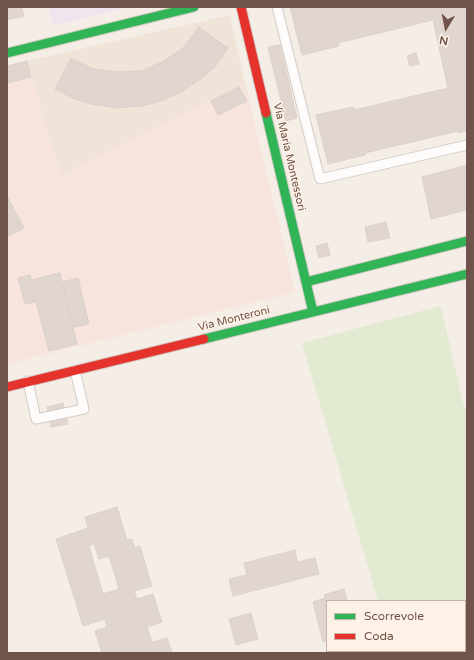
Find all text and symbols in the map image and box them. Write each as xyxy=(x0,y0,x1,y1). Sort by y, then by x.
north arrow xyxy=(426,8,466,48)
text: N xyxy=(438,33,449,47)
street label: Via Maria Montessori xyxy=(270,102,308,212)
street label: Via Monteroni xyxy=(197,304,271,334)
legend xyxy=(326,600,466,652)
text: Scorrevole xyxy=(364,609,424,623)
text: Coda xyxy=(364,629,394,643)

